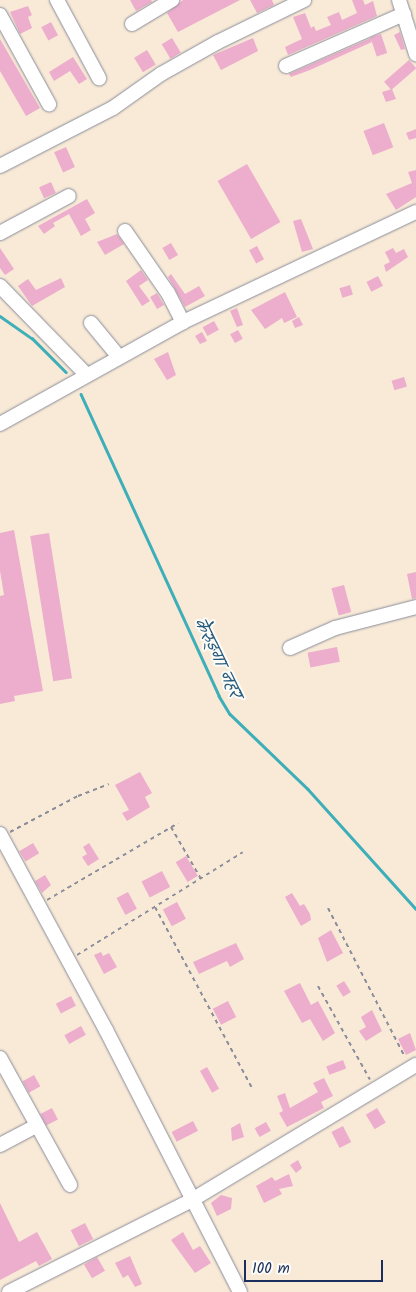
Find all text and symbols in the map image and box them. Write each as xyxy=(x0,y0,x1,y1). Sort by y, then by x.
water label: केेरुङ्गा नहर xyxy=(187,615,245,701)
scale bar xyxy=(246,1250,385,1282)
text: 100 m xyxy=(252,1257,290,1281)

